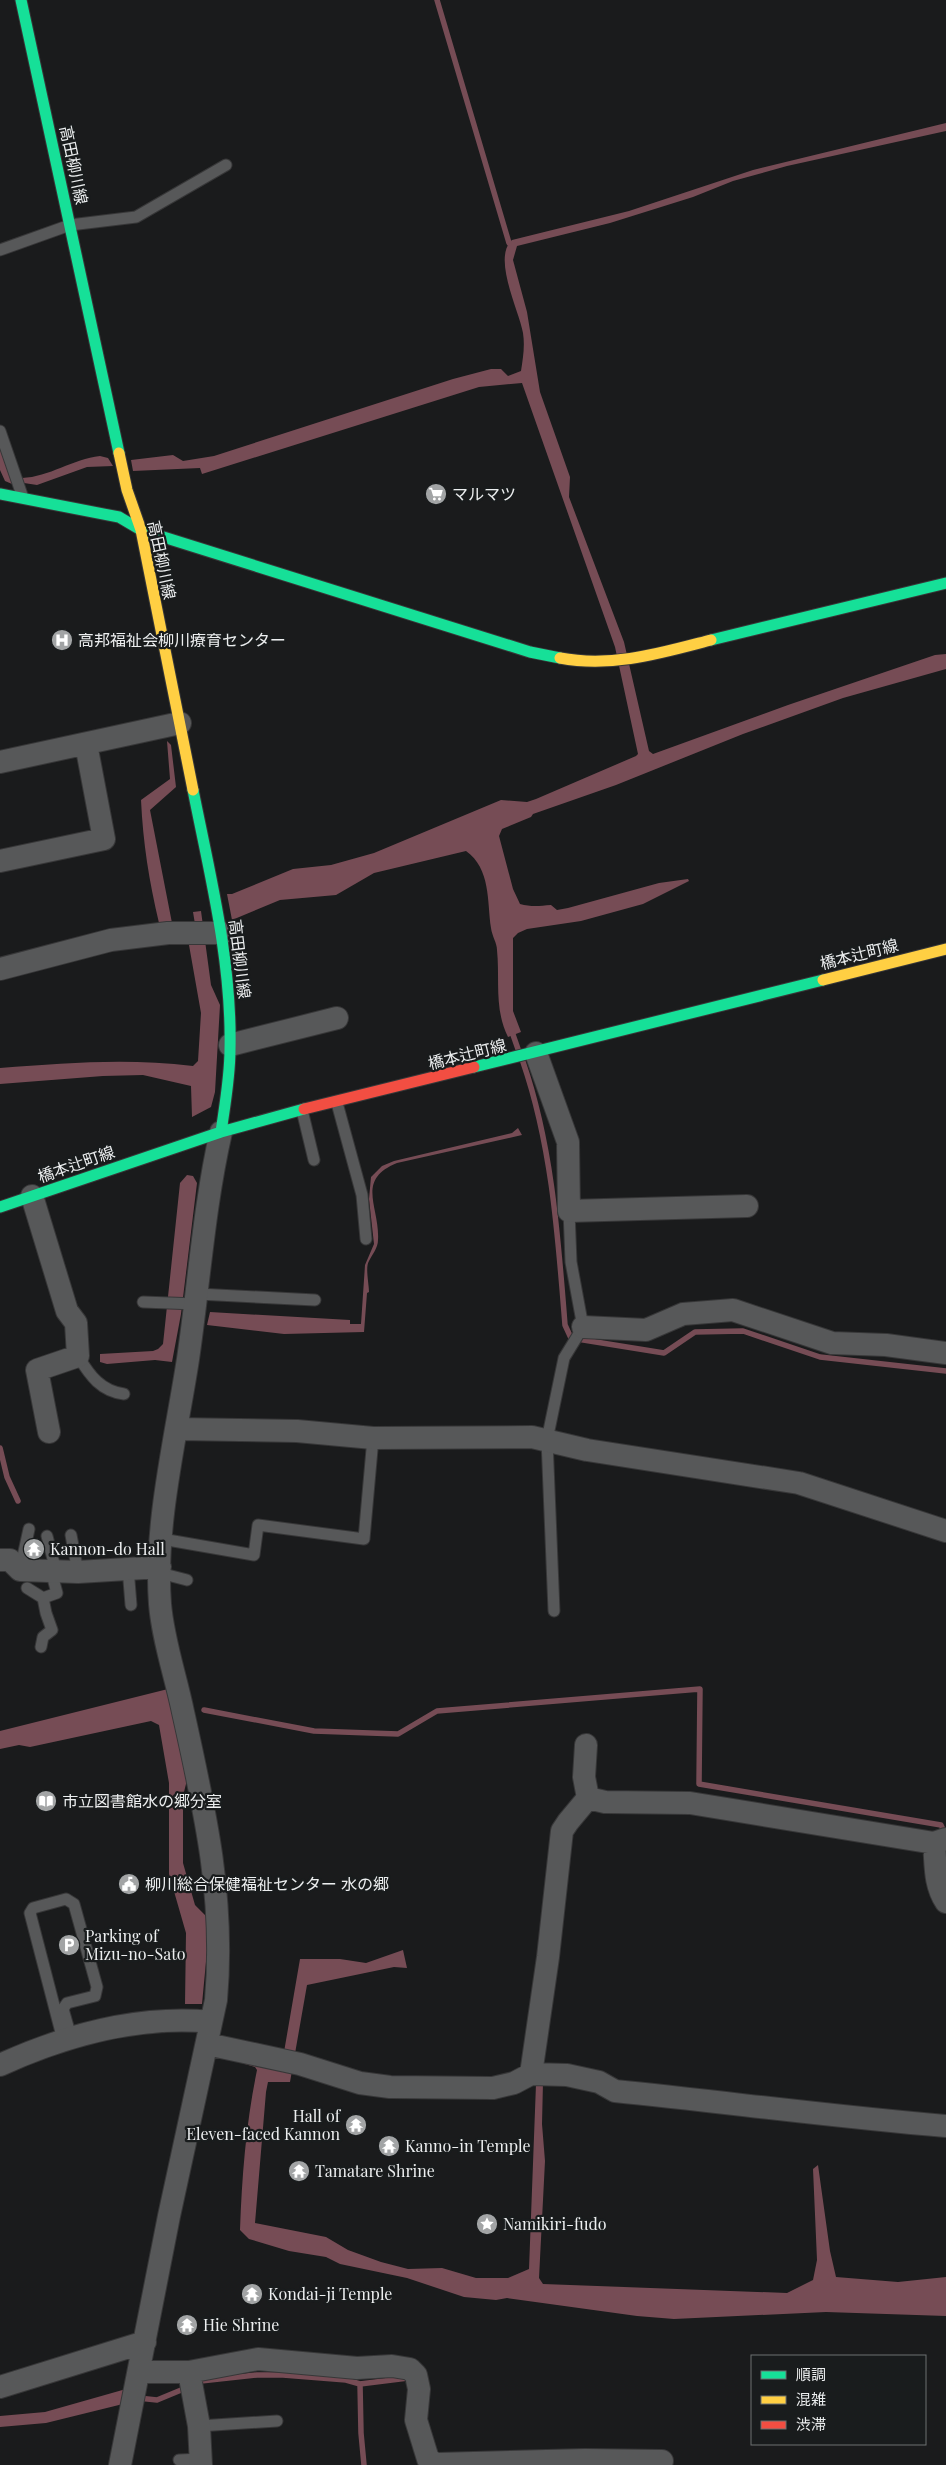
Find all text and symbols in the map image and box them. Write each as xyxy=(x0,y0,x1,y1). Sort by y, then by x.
street label: 高田柳川線 xyxy=(56,124,93,206)
supermarket icon: マルマツ xyxy=(424,482,448,506)
place label: マルマツ xyxy=(452,483,516,504)
street label: 高田柳川線 xyxy=(144,519,181,601)
hospital icon: 高邦福祉会柳川療育センター xyxy=(50,628,74,652)
place label: 高邦福祉会柳川療育センター xyxy=(78,629,286,650)
street label: 高田柳川線 xyxy=(225,918,256,1000)
street label: 橋本辻町線 xyxy=(818,934,900,973)
street label: 橋本辻町線 xyxy=(426,1034,508,1073)
street label: 橋本辻町線 xyxy=(35,1141,117,1186)
temple icon: Kannon-do Hall xyxy=(22,1537,46,1561)
place label: Kannon-do Hall xyxy=(50,1538,165,1559)
library icon: 市立図書館水の郷分室 xyxy=(34,1789,58,1813)
place label: 市立図書館水の郷分室 xyxy=(62,1790,222,1811)
public building icon: 柳川総合保健福祉センター 水の郷 xyxy=(117,1872,141,1896)
place label: 柳川総合保健福祉センター 水の郷 xyxy=(145,1873,389,1894)
place label: Parking of Mizu-no-Sato xyxy=(85,1925,186,1964)
parking icon: Parking of Mizu-no-Sato xyxy=(57,1933,81,1957)
place label: Hall of Eleven-faced Kannon xyxy=(186,2105,342,2144)
temple icon: Hall of Eleven-faced Kannon xyxy=(344,2113,368,2137)
temple icon: Kanno-in Temple xyxy=(377,2134,401,2158)
place label: Kanno-in Temple xyxy=(405,2135,531,2156)
temple icon: Tamatare Shrine xyxy=(287,2159,311,2183)
place label: Tamatare Shrine xyxy=(315,2160,435,2181)
place icon: Namikiri-fudo xyxy=(475,2212,499,2236)
place label: Namikiri-fudo xyxy=(503,2213,607,2234)
temple icon: Kondai-ji Temple xyxy=(240,2282,264,2306)
place label: Kondai-ji Temple xyxy=(268,2283,392,2304)
temple icon: Hie Shrine xyxy=(175,2313,199,2337)
place label: Hie Shrine xyxy=(203,2314,279,2335)
legend xyxy=(751,2355,926,2445)
text: 順調 xyxy=(796,2364,826,2384)
text: 混雑 xyxy=(796,2389,826,2409)
text: 渋滞 xyxy=(796,2414,826,2434)

